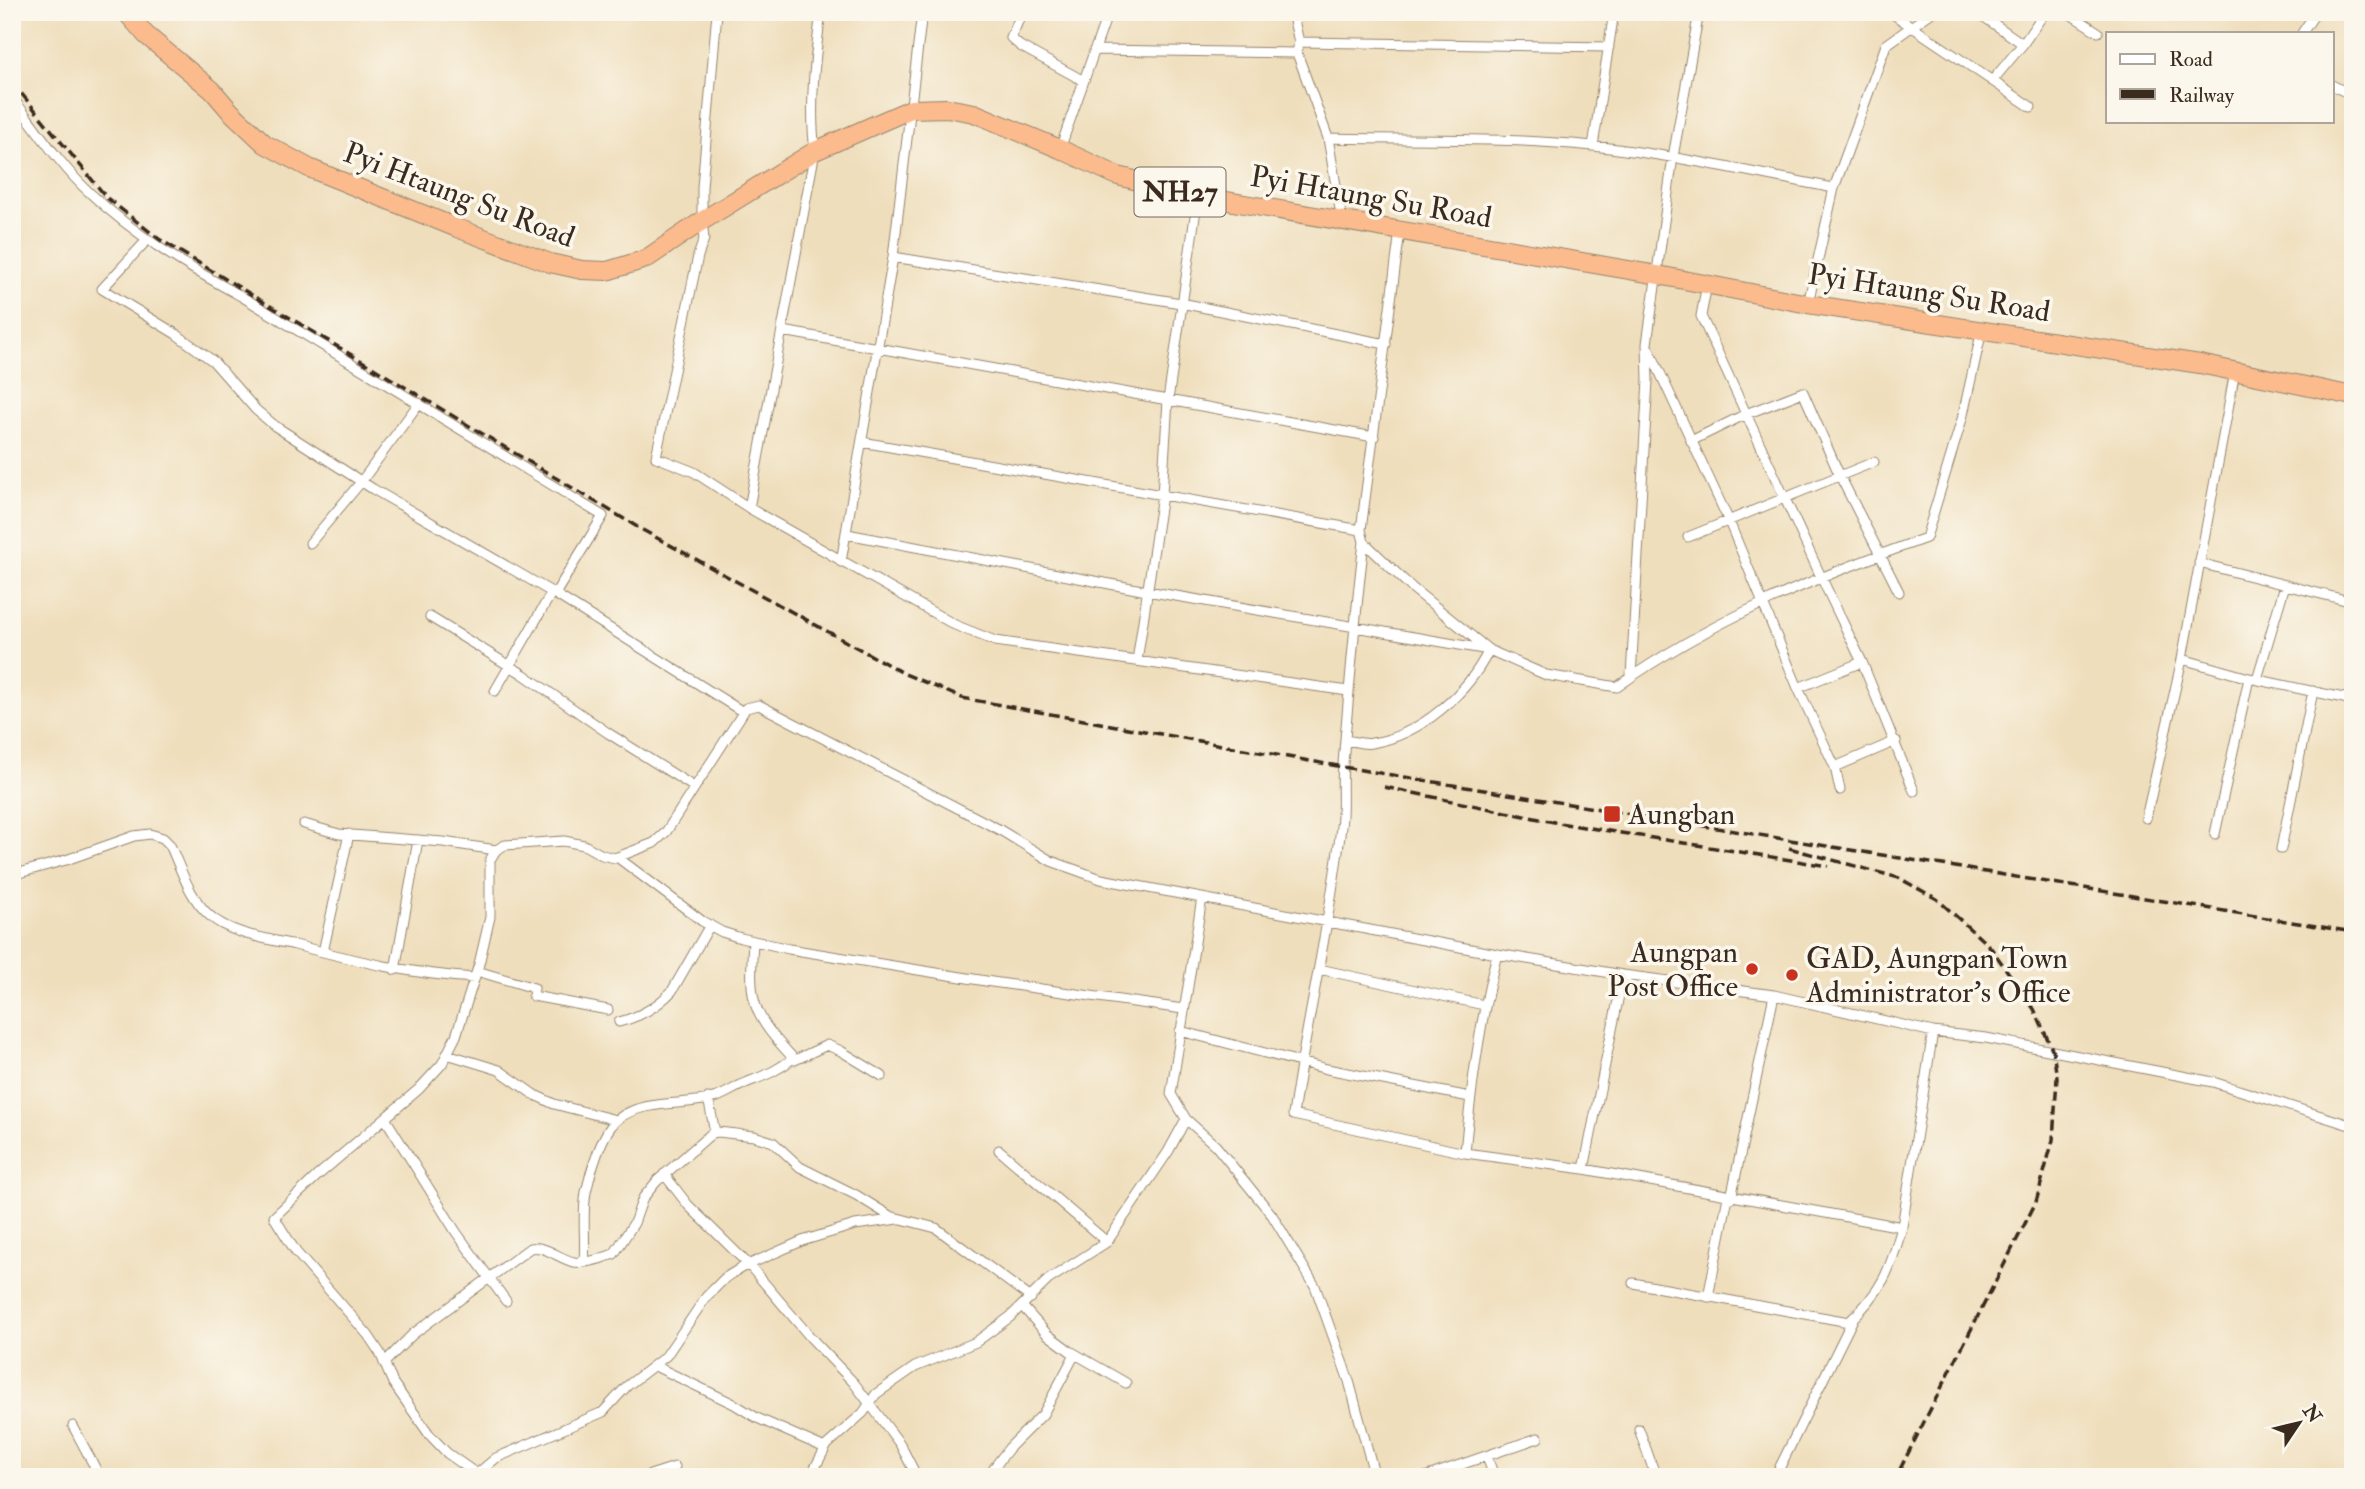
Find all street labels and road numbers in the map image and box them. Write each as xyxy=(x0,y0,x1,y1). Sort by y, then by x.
street label: Pyi Htaung Su Road xyxy=(338,134,580,256)
street label: Pyi Htaung Su Road xyxy=(1247,158,1495,236)
road number: NH27 xyxy=(1134,168,1226,216)
street label: Pyi Htaung Su Road xyxy=(1805,256,2053,330)

